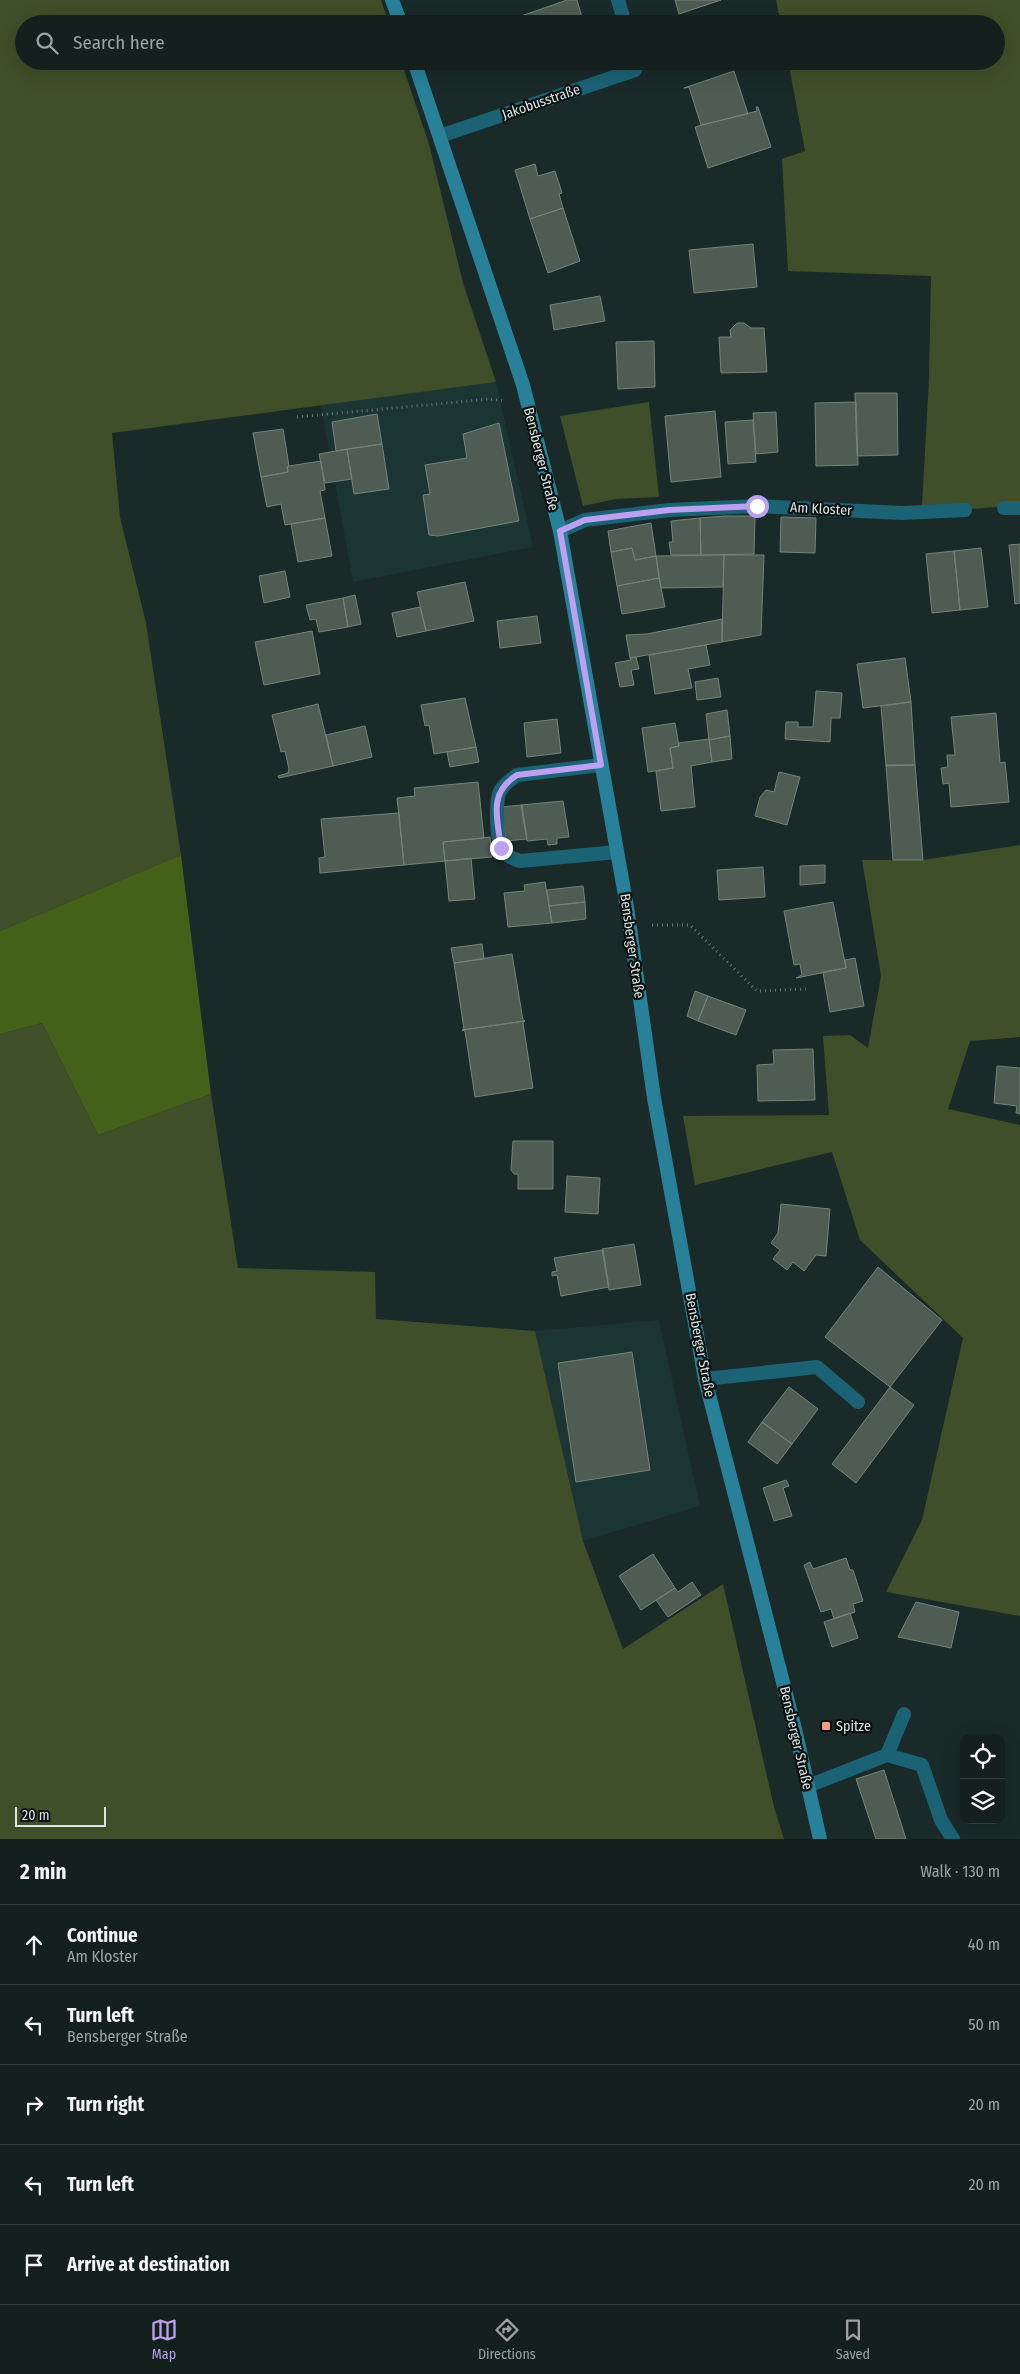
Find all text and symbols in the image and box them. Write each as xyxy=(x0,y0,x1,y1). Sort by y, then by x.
search box xyxy=(15,15,1005,70)
icon: search xyxy=(33,29,61,57)
text: Search here xyxy=(73,31,165,54)
street label: Jakobusstraße xyxy=(500,81,582,123)
street label: Bensberger Straße xyxy=(520,406,562,512)
route start xyxy=(746,495,769,518)
street label: Am Kloster xyxy=(790,499,852,519)
route end xyxy=(490,837,513,860)
street label: Bensberger Straße xyxy=(616,892,648,1000)
street label: Bensberger Straße xyxy=(682,1292,718,1399)
street label: Bensberger Straße xyxy=(776,1685,816,1791)
place label: Spitze xyxy=(836,1718,871,1735)
marker: Spitze xyxy=(820,1720,832,1732)
map controls xyxy=(960,1734,1005,1824)
button: locate xyxy=(960,1734,1005,1779)
button: layers xyxy=(960,1779,1005,1824)
scale bar xyxy=(15,1804,106,1827)
text: 20 m xyxy=(22,1807,50,1824)
text: 2 min xyxy=(20,1859,67,1885)
text: Walk · 130 m xyxy=(920,1862,1000,1881)
text: Continue xyxy=(67,1924,138,1947)
icon: ahead xyxy=(20,1931,48,1959)
text: 40 m xyxy=(968,1935,1000,1954)
text: Am Kloster xyxy=(67,1947,138,1966)
text: Turn left xyxy=(67,2004,134,2027)
icon: left xyxy=(20,2011,48,2039)
text: 50 m xyxy=(968,2015,1000,2034)
text: Bensberger Straße xyxy=(67,2027,188,2046)
icon: right xyxy=(20,2091,48,2119)
text: Turn right xyxy=(67,2093,144,2116)
text: 20 m xyxy=(969,2095,1000,2114)
icon: left xyxy=(20,2171,48,2199)
text: Turn left xyxy=(67,2173,134,2196)
text: 20 m xyxy=(969,2175,1000,2194)
icon: arrive xyxy=(20,2251,48,2279)
text: Arrive at destination xyxy=(67,2253,230,2276)
tab: Map xyxy=(150,2316,178,2363)
tab: Directions xyxy=(478,2316,536,2363)
tab: Saved xyxy=(836,2316,870,2363)

